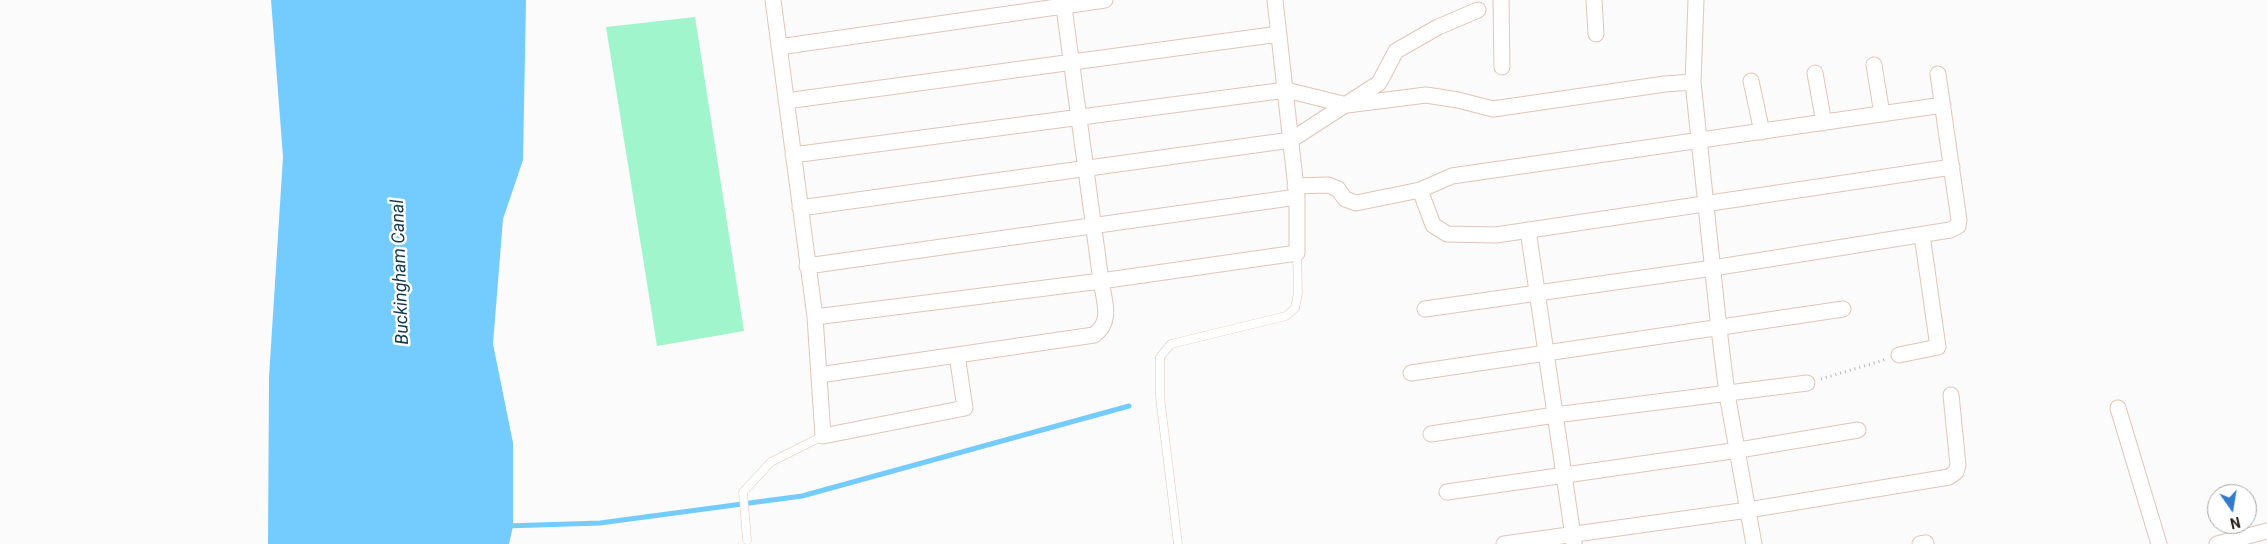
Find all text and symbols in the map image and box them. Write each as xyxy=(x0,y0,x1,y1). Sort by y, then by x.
water label: Buckingham Canal xyxy=(388,199,414,345)
north arrow xyxy=(2207,484,2257,534)
text: N xyxy=(2229,514,2242,532)

